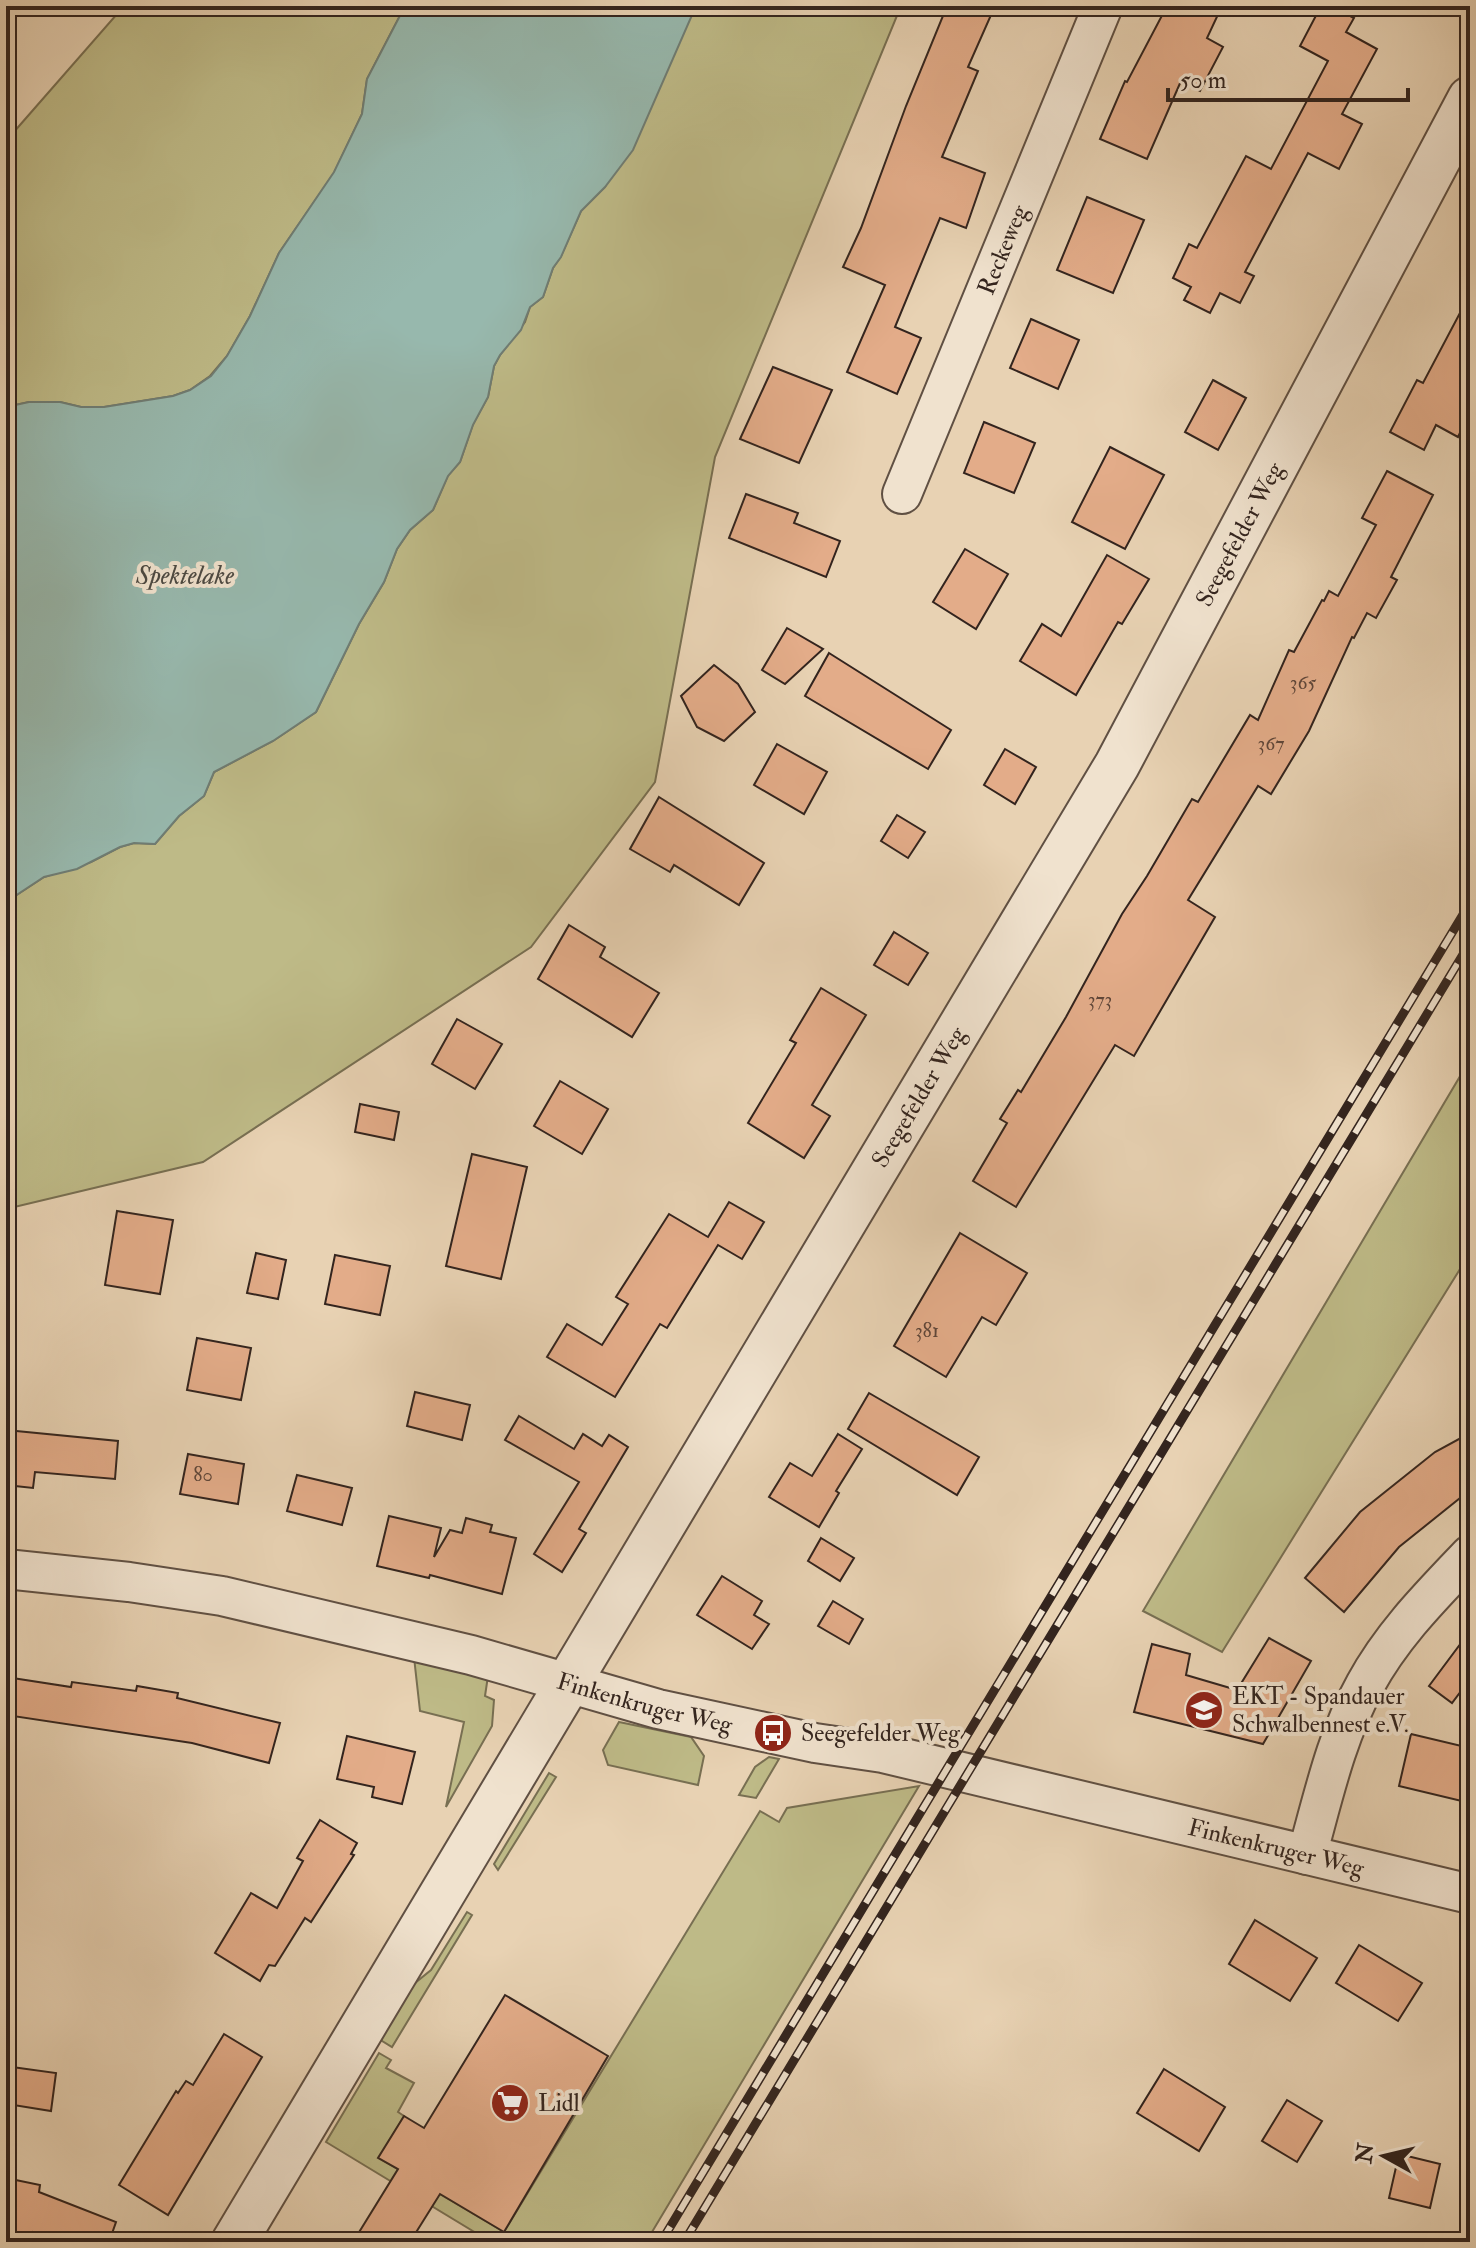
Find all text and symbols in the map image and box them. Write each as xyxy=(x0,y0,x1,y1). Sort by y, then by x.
scale bar xyxy=(1168,52,1408,102)
text: 50 m xyxy=(1180,65,1227,96)
street label: Reckeweg xyxy=(971,199,1036,300)
street label: Seegefelder Weg xyxy=(1189,456,1291,612)
water label: Spektelake xyxy=(135,560,234,592)
house number: 365 xyxy=(1290,670,1316,695)
house number: 367 xyxy=(1258,731,1284,756)
house number: 373 xyxy=(1088,987,1112,1012)
street label: Seegefelder Weg xyxy=(865,1020,974,1173)
house number: 381 xyxy=(915,1318,939,1343)
house number: 80 xyxy=(193,1462,213,1487)
street label: Finkenkruger Weg xyxy=(553,1666,736,1741)
place label: EKT - Spandauer Schwalbennest e.V. xyxy=(1232,1681,1409,1740)
school or university icon: EKT - Spandauer Schwalbennest e.V. xyxy=(1183,1689,1225,1731)
bus stop icon: Seegefelder Weg xyxy=(752,1712,794,1754)
place label: Seegefelder Weg xyxy=(801,1718,961,1749)
street label: Finkenkruger Weg xyxy=(1185,1812,1368,1884)
supermarket icon: Lidl xyxy=(489,2082,531,2124)
place label: Lidl xyxy=(538,2088,580,2119)
north arrow xyxy=(1344,2116,1424,2196)
text: N xyxy=(1350,2141,1380,2166)

